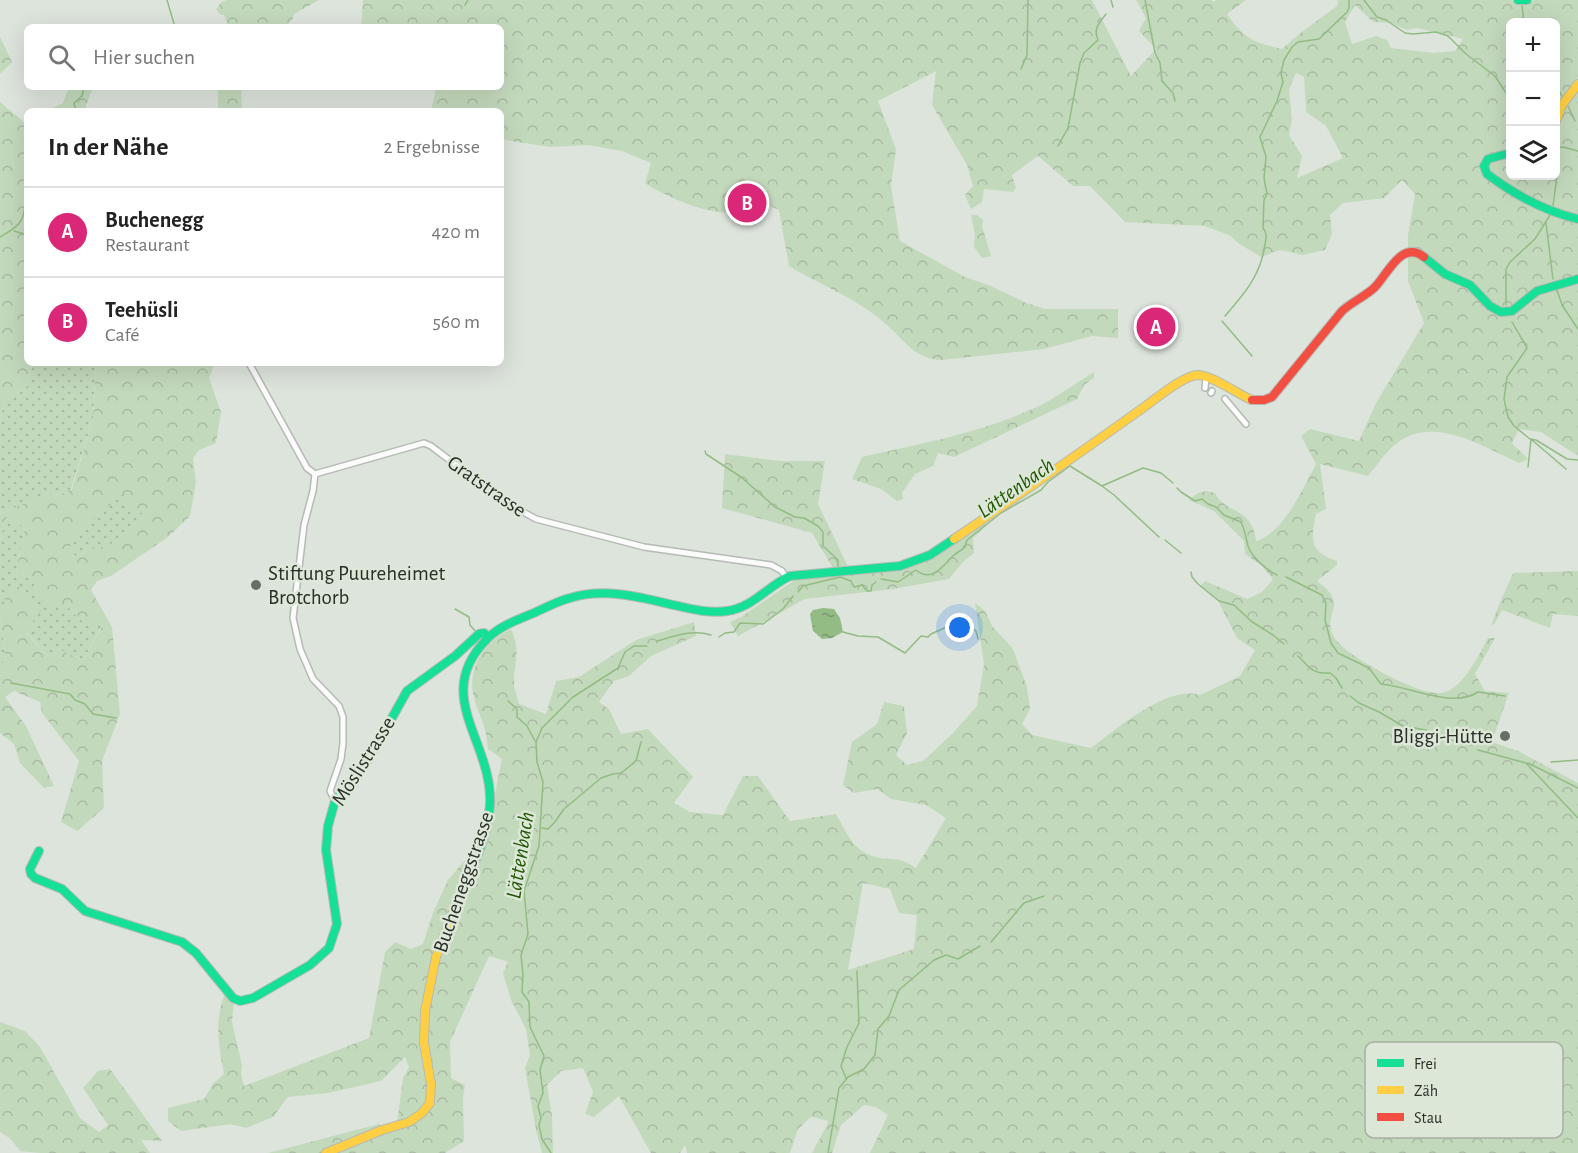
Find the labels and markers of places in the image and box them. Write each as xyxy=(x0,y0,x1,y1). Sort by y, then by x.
pin: B xyxy=(728,180,766,226)
pin: A xyxy=(1136,304,1176,350)
place label: Stiftung Puureheimet Brotchorb xyxy=(268,563,445,608)
marker: Stiftung Puureheimet Brotchorb xyxy=(249,578,263,592)
place label: Bliggi-Hütte xyxy=(1392,726,1493,747)
marker: Bliggi-Hütte xyxy=(1498,729,1512,743)

